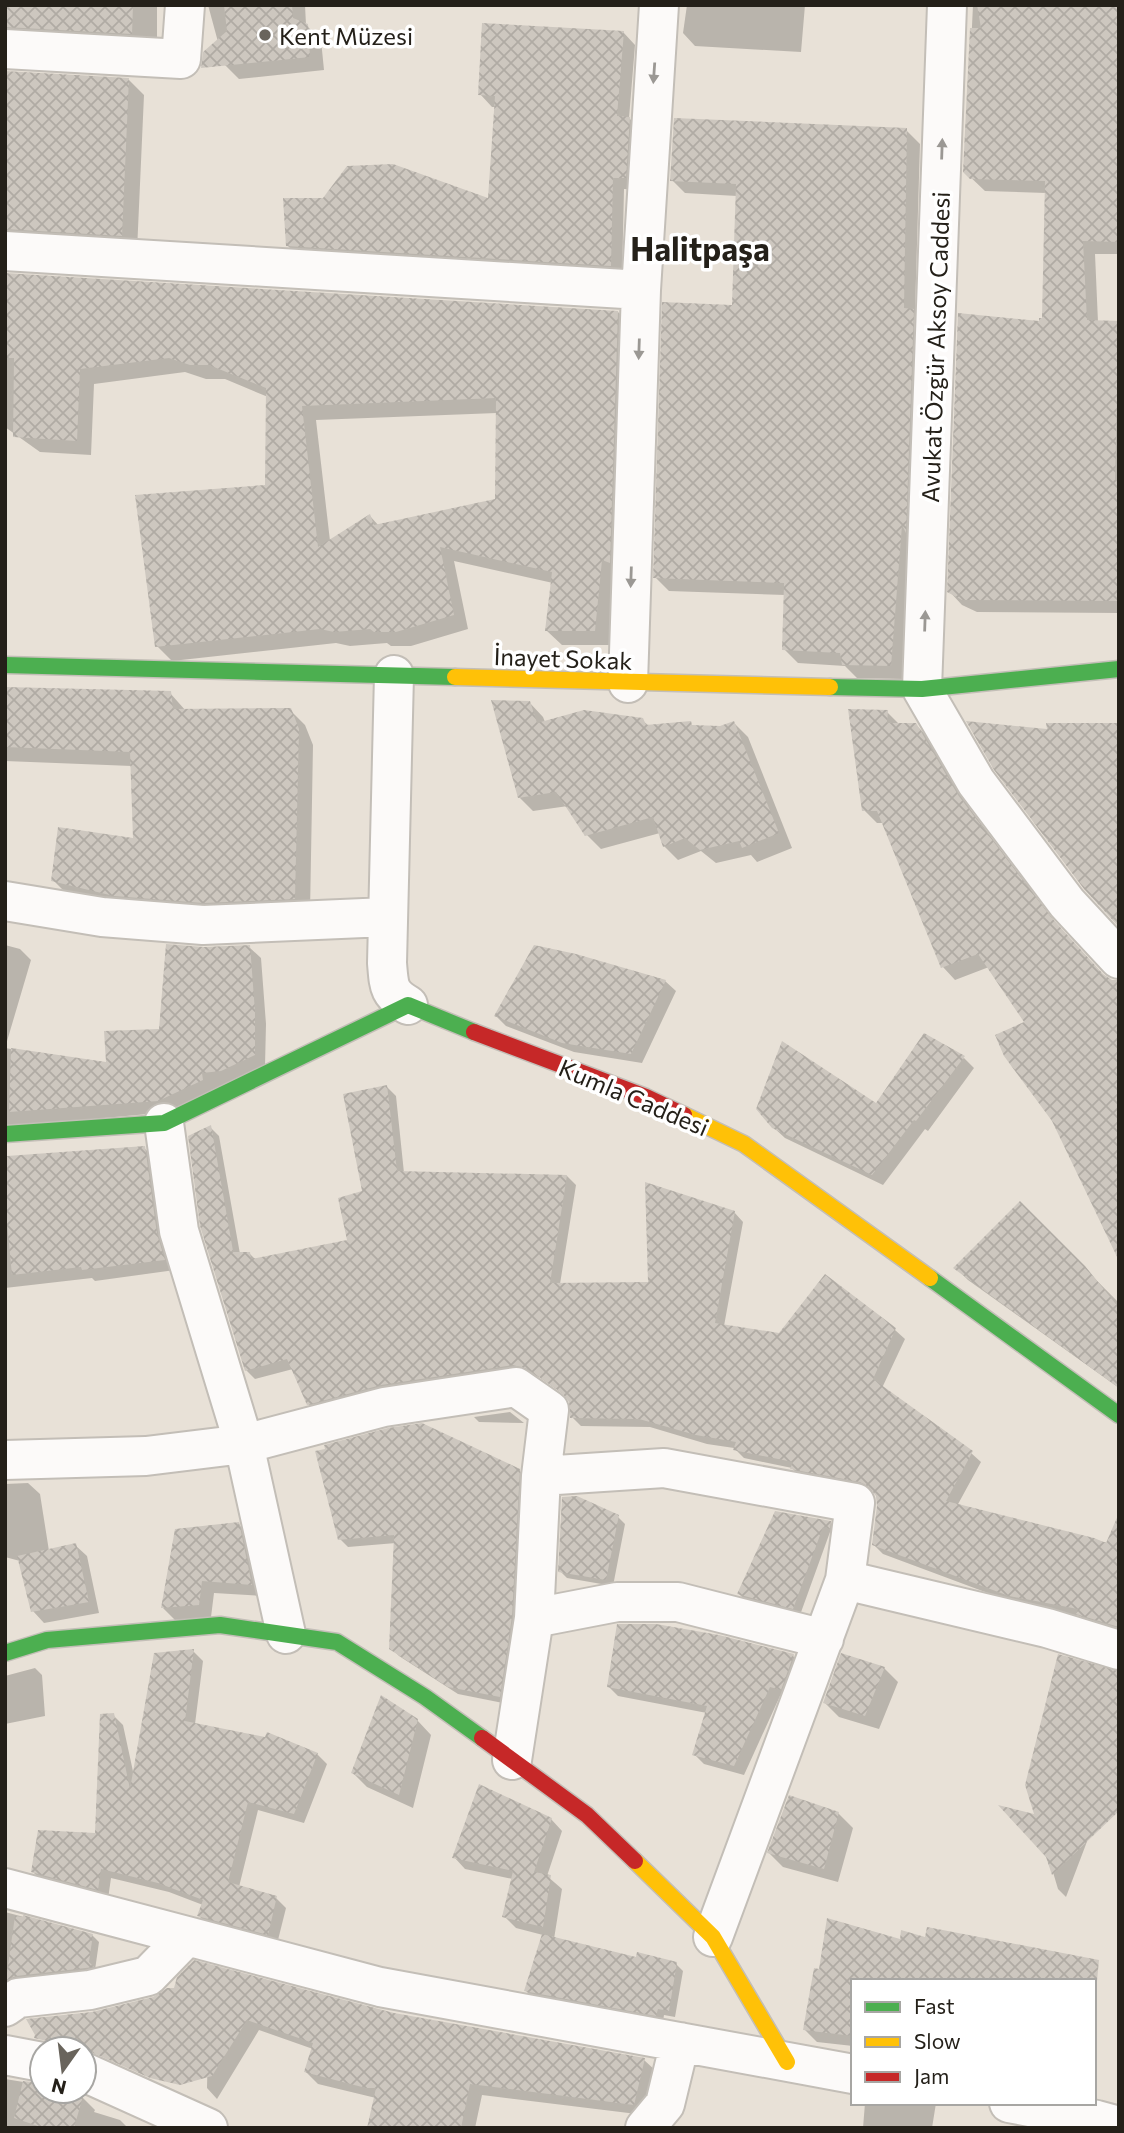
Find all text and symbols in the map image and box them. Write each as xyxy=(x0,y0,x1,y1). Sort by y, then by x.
place label: Kent Müzesi xyxy=(279,21,413,50)
marker: Kent Müzesi xyxy=(257,27,273,43)
one-way arrow xyxy=(649,63,660,85)
one-way arrow xyxy=(936,138,947,160)
street label: Avukat Özgür Aksoy Caddesi xyxy=(915,191,955,503)
district label: Halitpaşa xyxy=(630,228,770,268)
one-way arrow xyxy=(633,339,644,361)
one-way arrow xyxy=(626,566,637,588)
one-way arrow xyxy=(919,610,930,632)
street label: İnayet Sokak xyxy=(493,641,633,675)
street label: Kumla Caddesi xyxy=(555,1052,713,1142)
legend xyxy=(851,1979,1096,2105)
text: Fast xyxy=(914,1993,955,2018)
text: Slow xyxy=(914,2028,961,2053)
north arrow xyxy=(28,2035,98,2105)
text: Jam xyxy=(914,2063,949,2088)
text: N xyxy=(49,2074,68,2100)

